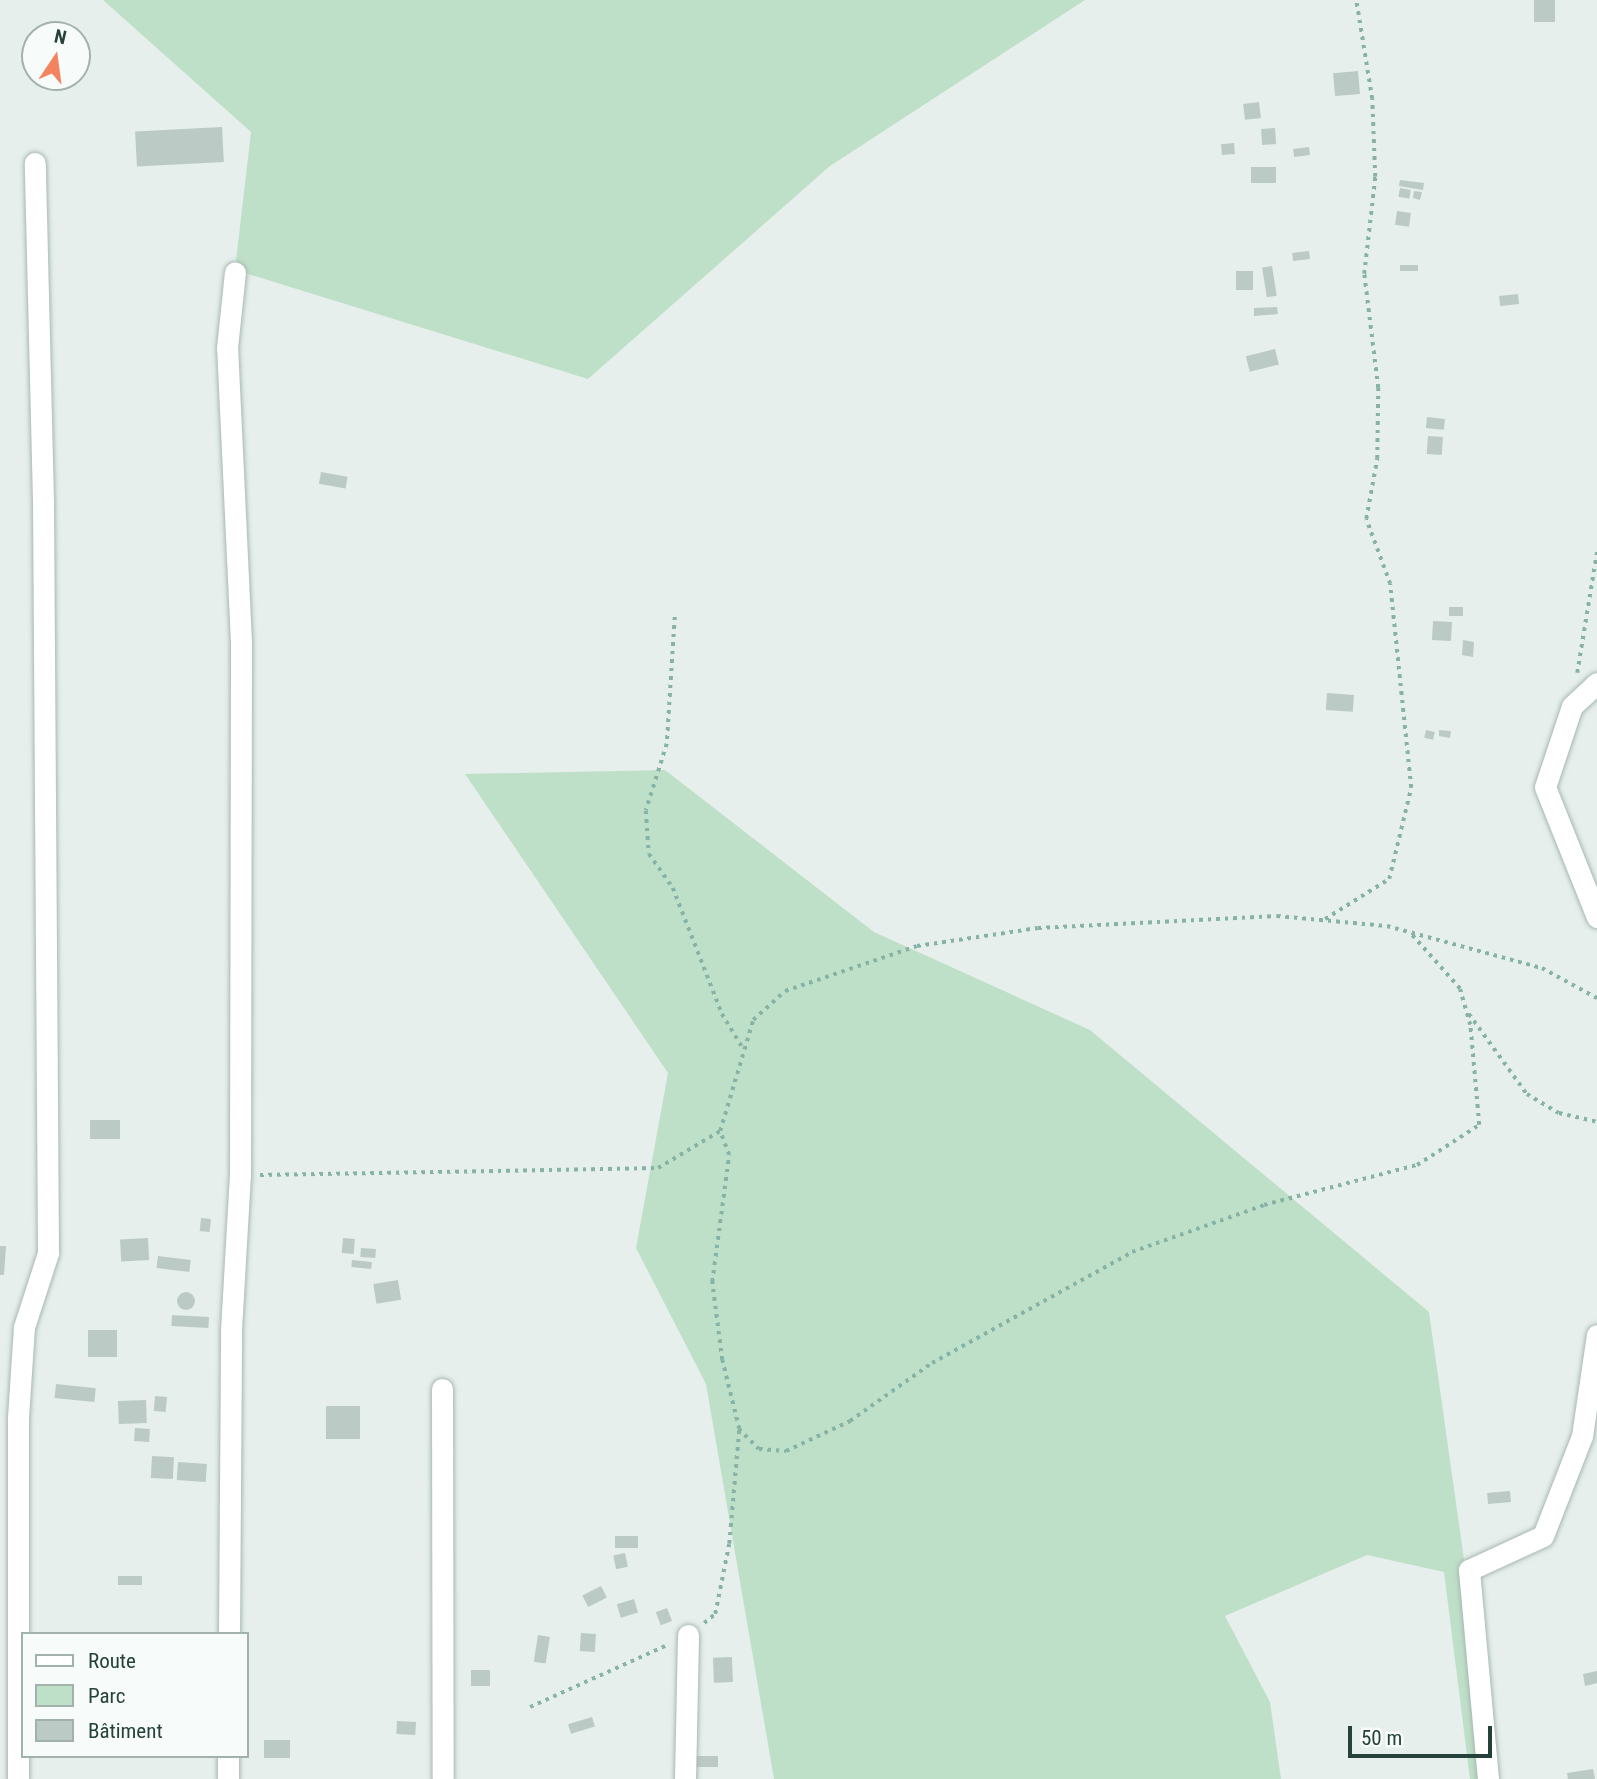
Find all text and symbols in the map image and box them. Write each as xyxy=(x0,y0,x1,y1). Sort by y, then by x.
north arrow xyxy=(21,21,91,91)
text: N xyxy=(52,24,69,50)
legend xyxy=(21,1632,248,1758)
text: Route xyxy=(88,1649,136,1673)
text: Parc xyxy=(88,1684,126,1708)
scale bar xyxy=(1352,1712,1496,1756)
text: Bâtiment xyxy=(88,1719,163,1743)
text: 50 m xyxy=(1361,1726,1402,1750)

